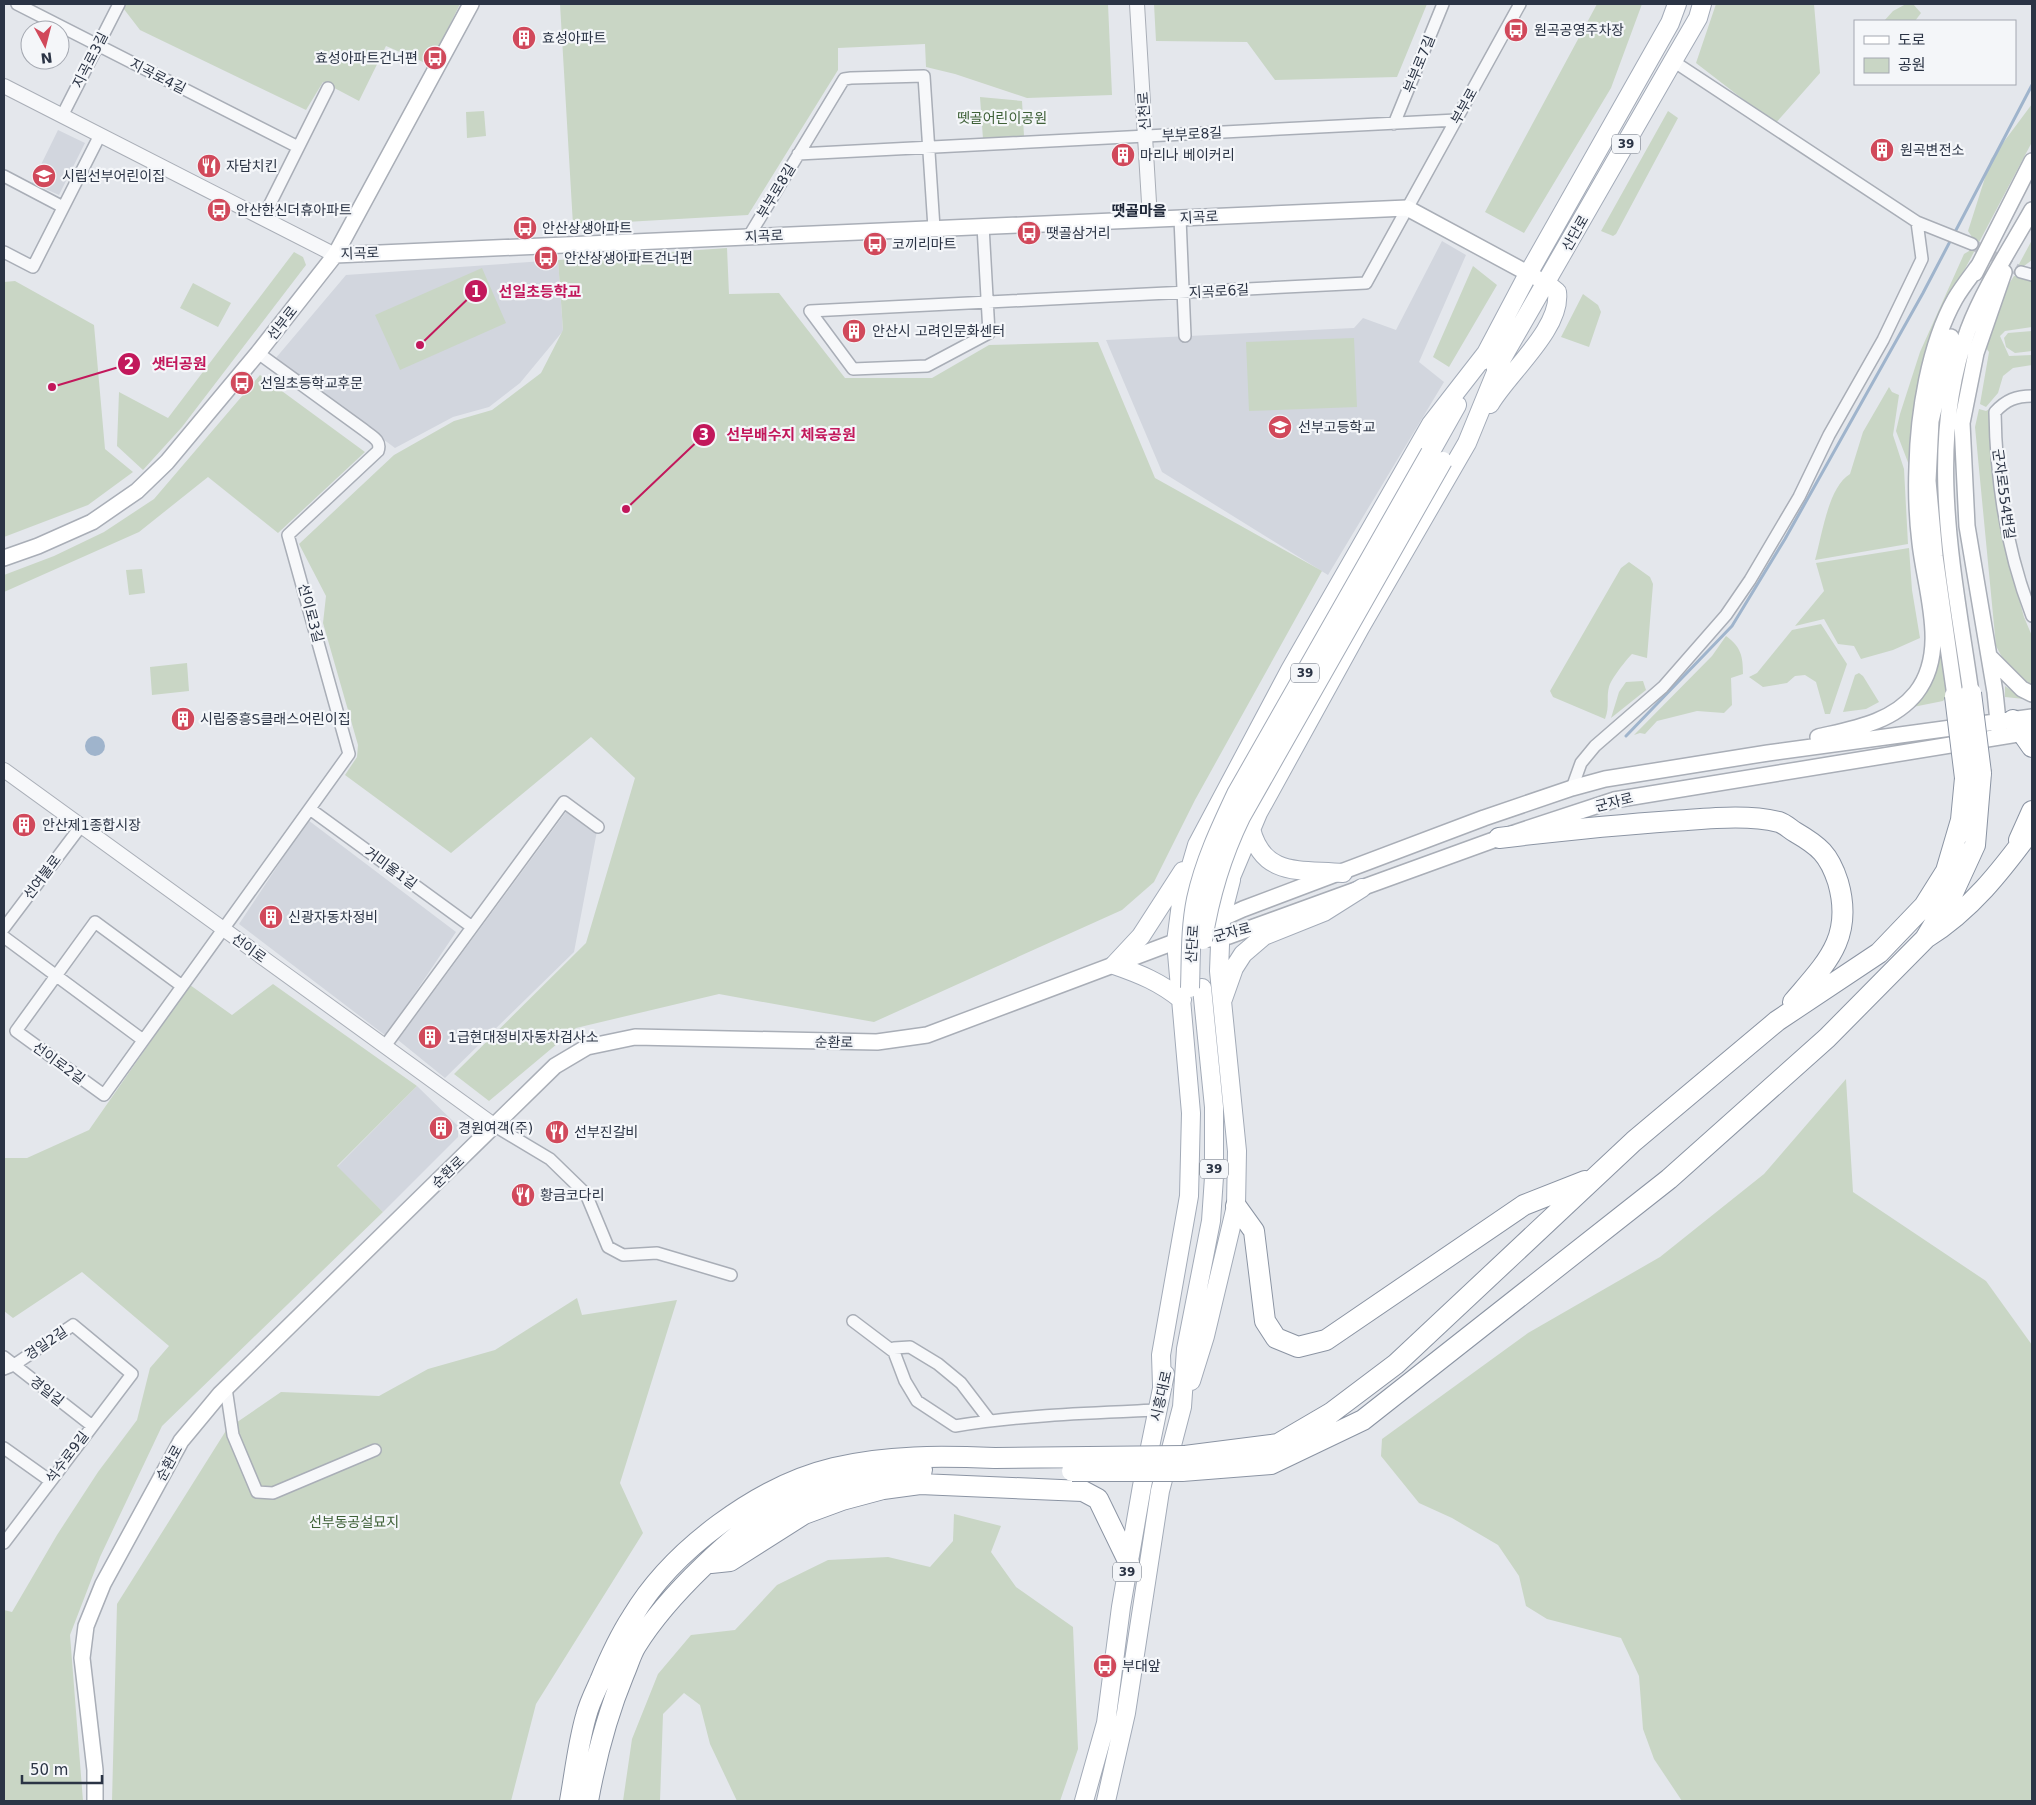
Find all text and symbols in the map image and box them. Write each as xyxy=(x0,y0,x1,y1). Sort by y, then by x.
bus stop icon: 원곡공영주차장 xyxy=(1503,17,1529,43)
north arrow xyxy=(20,20,70,70)
legend xyxy=(1854,20,2016,85)
place label: 원곡공영주차장 xyxy=(1534,22,1624,38)
building icon: 효성아파트 xyxy=(511,25,537,51)
street label: 지곡로3길 xyxy=(69,29,111,91)
place label: 효성아파트 xyxy=(542,30,607,46)
text: 도로 xyxy=(1898,31,1926,49)
street label: 부부로7길 xyxy=(1400,33,1438,95)
bus stop icon: 효성아파트건너편 xyxy=(422,45,448,71)
text: N xyxy=(40,49,53,67)
place label: 효성아파트건너편 xyxy=(315,50,418,66)
street label: 지곡로4길 xyxy=(127,55,189,97)
text: 공원 xyxy=(1898,56,1926,74)
street label: 부부로 xyxy=(1448,85,1480,127)
street label: 신천로 xyxy=(1135,91,1153,131)
park label: 뗏골어린이공원 xyxy=(957,110,1047,126)
street label: 부부로8길 xyxy=(1161,124,1223,144)
road number: 39 xyxy=(1612,134,1640,154)
building icon: 원곡변전소 xyxy=(1869,137,1895,163)
building icon: 마리나 베이커리 xyxy=(1110,142,1136,168)
place label: 원곡변전소 xyxy=(1900,142,1965,158)
place label: 마리나 베이커리 xyxy=(1140,147,1235,163)
restaurant icon: 자담치킨 xyxy=(196,153,222,179)
place label: 자담치킨 xyxy=(226,158,278,174)
street label: 부부로8길 xyxy=(754,161,798,221)
school or university icon: 시립선부어린이집 xyxy=(31,163,57,189)
place label: 시립선부어린이집 xyxy=(62,168,165,184)
bus stop icon: 안산한신더휴아파트 xyxy=(206,197,232,223)
place label: 안산한신더휴아파트 xyxy=(236,202,352,218)
district label: 땟골마을 xyxy=(1111,202,1167,220)
street label: 지곡로 xyxy=(1179,208,1219,226)
street label: 산단로 xyxy=(1558,212,1592,254)
bus stop icon: 안산상생아파트 xyxy=(512,215,538,241)
place label: 안산상생아파트 xyxy=(542,220,632,236)
bus stop icon: 땟골삼거리 xyxy=(1016,220,1042,246)
place label: 땟골삼거리 xyxy=(1046,225,1110,241)
street label: 지곡로 xyxy=(744,227,784,245)
bus stop icon: 코끼리마트 xyxy=(862,231,888,257)
place label: 코끼리마트 xyxy=(892,236,957,252)
street label: 지곡로 xyxy=(340,244,380,262)
bus stop icon: 안산상생아파트건너편 xyxy=(533,245,559,271)
place label: 안산상생아파트건너편 xyxy=(564,250,693,266)
callout: 선일초등학교 xyxy=(464,276,591,306)
street label: 지곡로6길 xyxy=(1188,281,1250,301)
text: 1 xyxy=(471,283,481,301)
text: 선일초등학교 xyxy=(499,283,582,301)
street label: 선부로 xyxy=(264,303,300,343)
building icon: 안산시 고려인문화센터 xyxy=(841,318,867,344)
place label: 안산시 고려인문화센터 xyxy=(872,323,1005,339)
callout: 샛터공원 xyxy=(117,349,217,379)
text: 2 xyxy=(124,355,134,373)
text: 샛터공원 xyxy=(151,355,207,373)
bus stop icon: 선일초등학교후문 xyxy=(229,370,255,396)
place label: 선일초등학교후문 xyxy=(260,375,363,391)
school or university icon: 선부고등학교 xyxy=(1267,414,1293,440)
place label: 선부고등학교 xyxy=(1298,419,1375,435)
callout: 선부배수지 체육공원 xyxy=(692,420,866,450)
text: 3 xyxy=(699,426,709,444)
text: 선부배수지 체육공원 xyxy=(726,426,856,444)
street label: 군자로554번길 xyxy=(1990,448,2018,540)
street label: 선이로3길 xyxy=(295,582,327,644)
road number: 39 xyxy=(1291,664,1319,682)
building icon: 시립중흥S클래스어린이집 xyxy=(170,706,196,732)
place label: 시립중흥S클래스어린이집 xyxy=(200,711,351,727)
street label: 군자로 xyxy=(1593,790,1635,814)
building icon: 안산제1종합시장 xyxy=(11,812,37,838)
place label: 안산제1종합시장 xyxy=(42,817,141,833)
street label: 거미울1길 xyxy=(362,844,420,892)
street label: 선여불로 xyxy=(20,852,64,902)
building icon: 신광자동차정비 xyxy=(258,904,284,930)
place label: 신광자동차정비 xyxy=(288,909,378,925)
street label: 군자로 xyxy=(1211,919,1253,945)
street label: 산단로 xyxy=(1183,924,1201,964)
street label: 선이로 xyxy=(229,930,269,966)
building icon: 1급현대정비자동차검사소 xyxy=(417,1024,443,1050)
place label: 1급현대정비자동차검사소 xyxy=(448,1029,599,1045)
street label: 순환로 xyxy=(815,1034,854,1050)
street label: 선이로2길 xyxy=(30,1039,88,1087)
building icon: 경원여객(주) xyxy=(428,1115,454,1141)
restaurant icon: 선부진갈비 xyxy=(544,1119,570,1145)
place label: 경원여객(주) xyxy=(458,1120,533,1136)
place label: 선부진갈비 xyxy=(574,1124,638,1140)
street label: 순환로 xyxy=(429,1153,468,1191)
road number: 39 xyxy=(1200,1160,1228,1178)
restaurant icon: 황금코다리 xyxy=(510,1182,536,1208)
place label: 황금코다리 xyxy=(540,1187,604,1203)
street label: 경일2길 xyxy=(22,1323,70,1363)
street label: 시흥대로 xyxy=(1147,1369,1175,1423)
street label: 경일길 xyxy=(27,1373,67,1409)
street label: 석수로9길 xyxy=(42,1428,92,1486)
street label: 순환로 xyxy=(153,1442,185,1484)
park label: 선부동공설묘지 xyxy=(309,1514,399,1530)
road number: 39 xyxy=(1113,1562,1141,1581)
bus stop icon: 부대앞 xyxy=(1092,1653,1118,1679)
place label: 부대앞 xyxy=(1122,1658,1161,1674)
scale bar xyxy=(22,1752,102,1784)
text: 50 m xyxy=(30,1761,68,1779)

